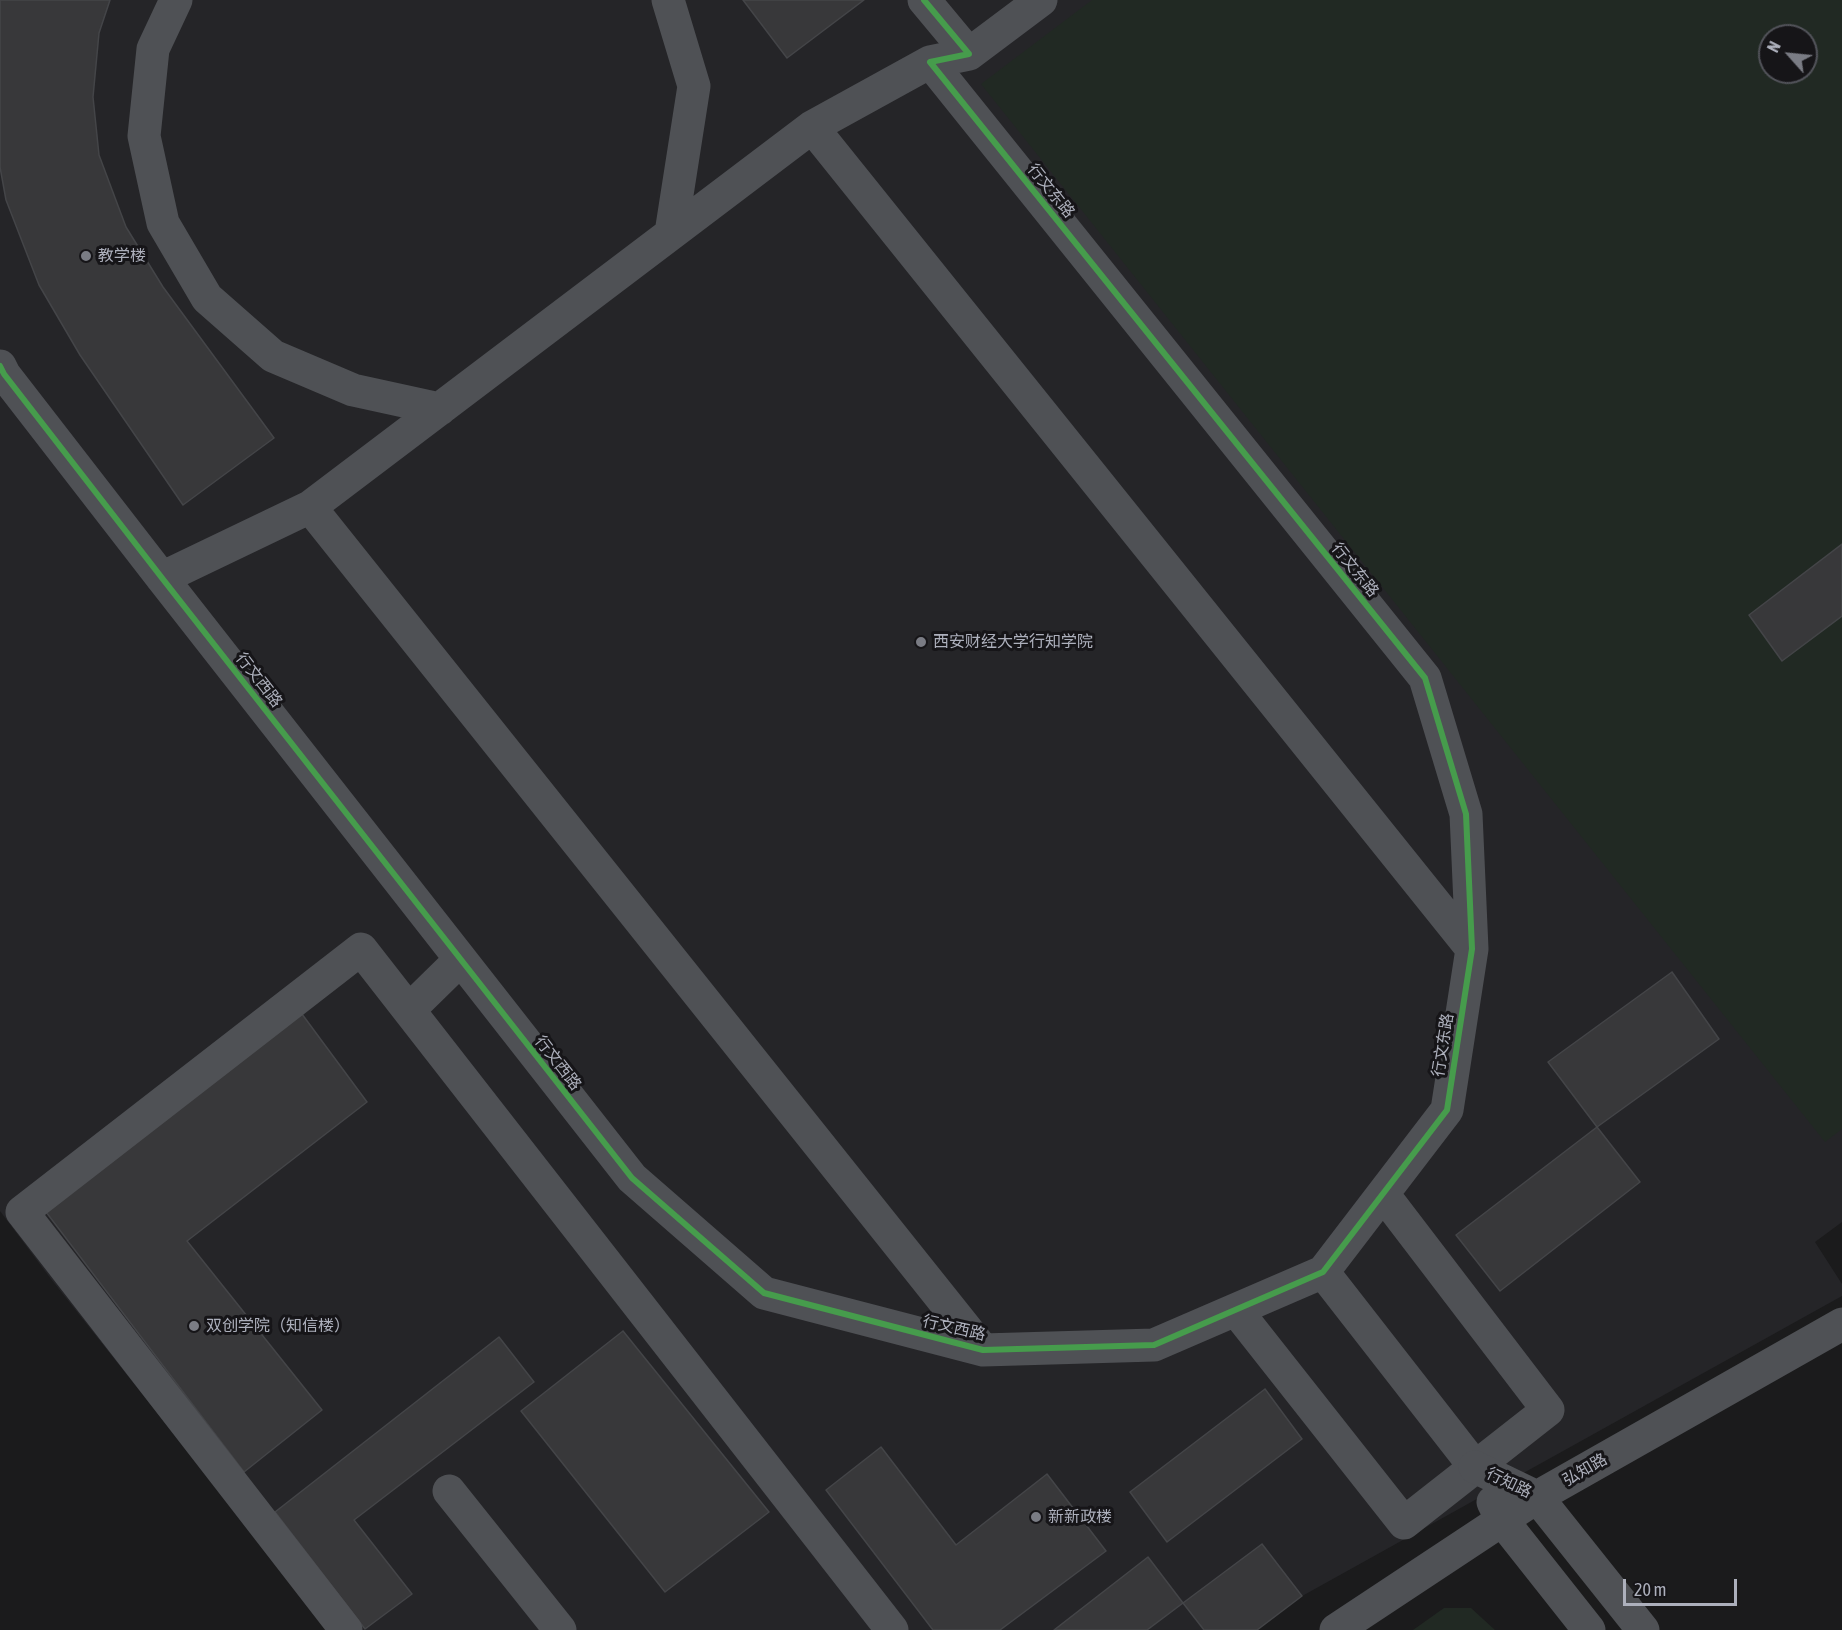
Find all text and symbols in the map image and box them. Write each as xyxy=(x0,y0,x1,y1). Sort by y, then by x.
north arrow xyxy=(1758,24,1818,84)
text: N xyxy=(1764,38,1784,55)
street label: 行文东路 xyxy=(1023,160,1079,222)
place label: 教学楼 xyxy=(98,246,146,266)
marker: 教学楼 xyxy=(79,249,93,263)
street label: 行文东路 xyxy=(1327,539,1383,601)
place label: 西安财经大学行知学院 xyxy=(933,632,1093,652)
marker: 西安财经大学行知学院 xyxy=(914,635,928,649)
street label: 行文西路 xyxy=(232,649,286,711)
street label: 行文东路 xyxy=(1429,1012,1457,1078)
street label: 行文西路 xyxy=(531,1032,585,1094)
street label: 行文西路 xyxy=(921,1311,987,1345)
place label: 双创学院（知信楼） xyxy=(206,1316,350,1336)
marker: 双创学院（知信楼） xyxy=(187,1319,201,1333)
street label: 弘知路 xyxy=(1559,1450,1611,1490)
street label: 行知路 xyxy=(1483,1464,1535,1502)
place label: 新新政楼 xyxy=(1048,1507,1112,1527)
marker: 新新政楼 xyxy=(1029,1510,1043,1524)
scale bar xyxy=(1626,1567,1740,1605)
text: 20 m xyxy=(1634,1579,1666,1600)

